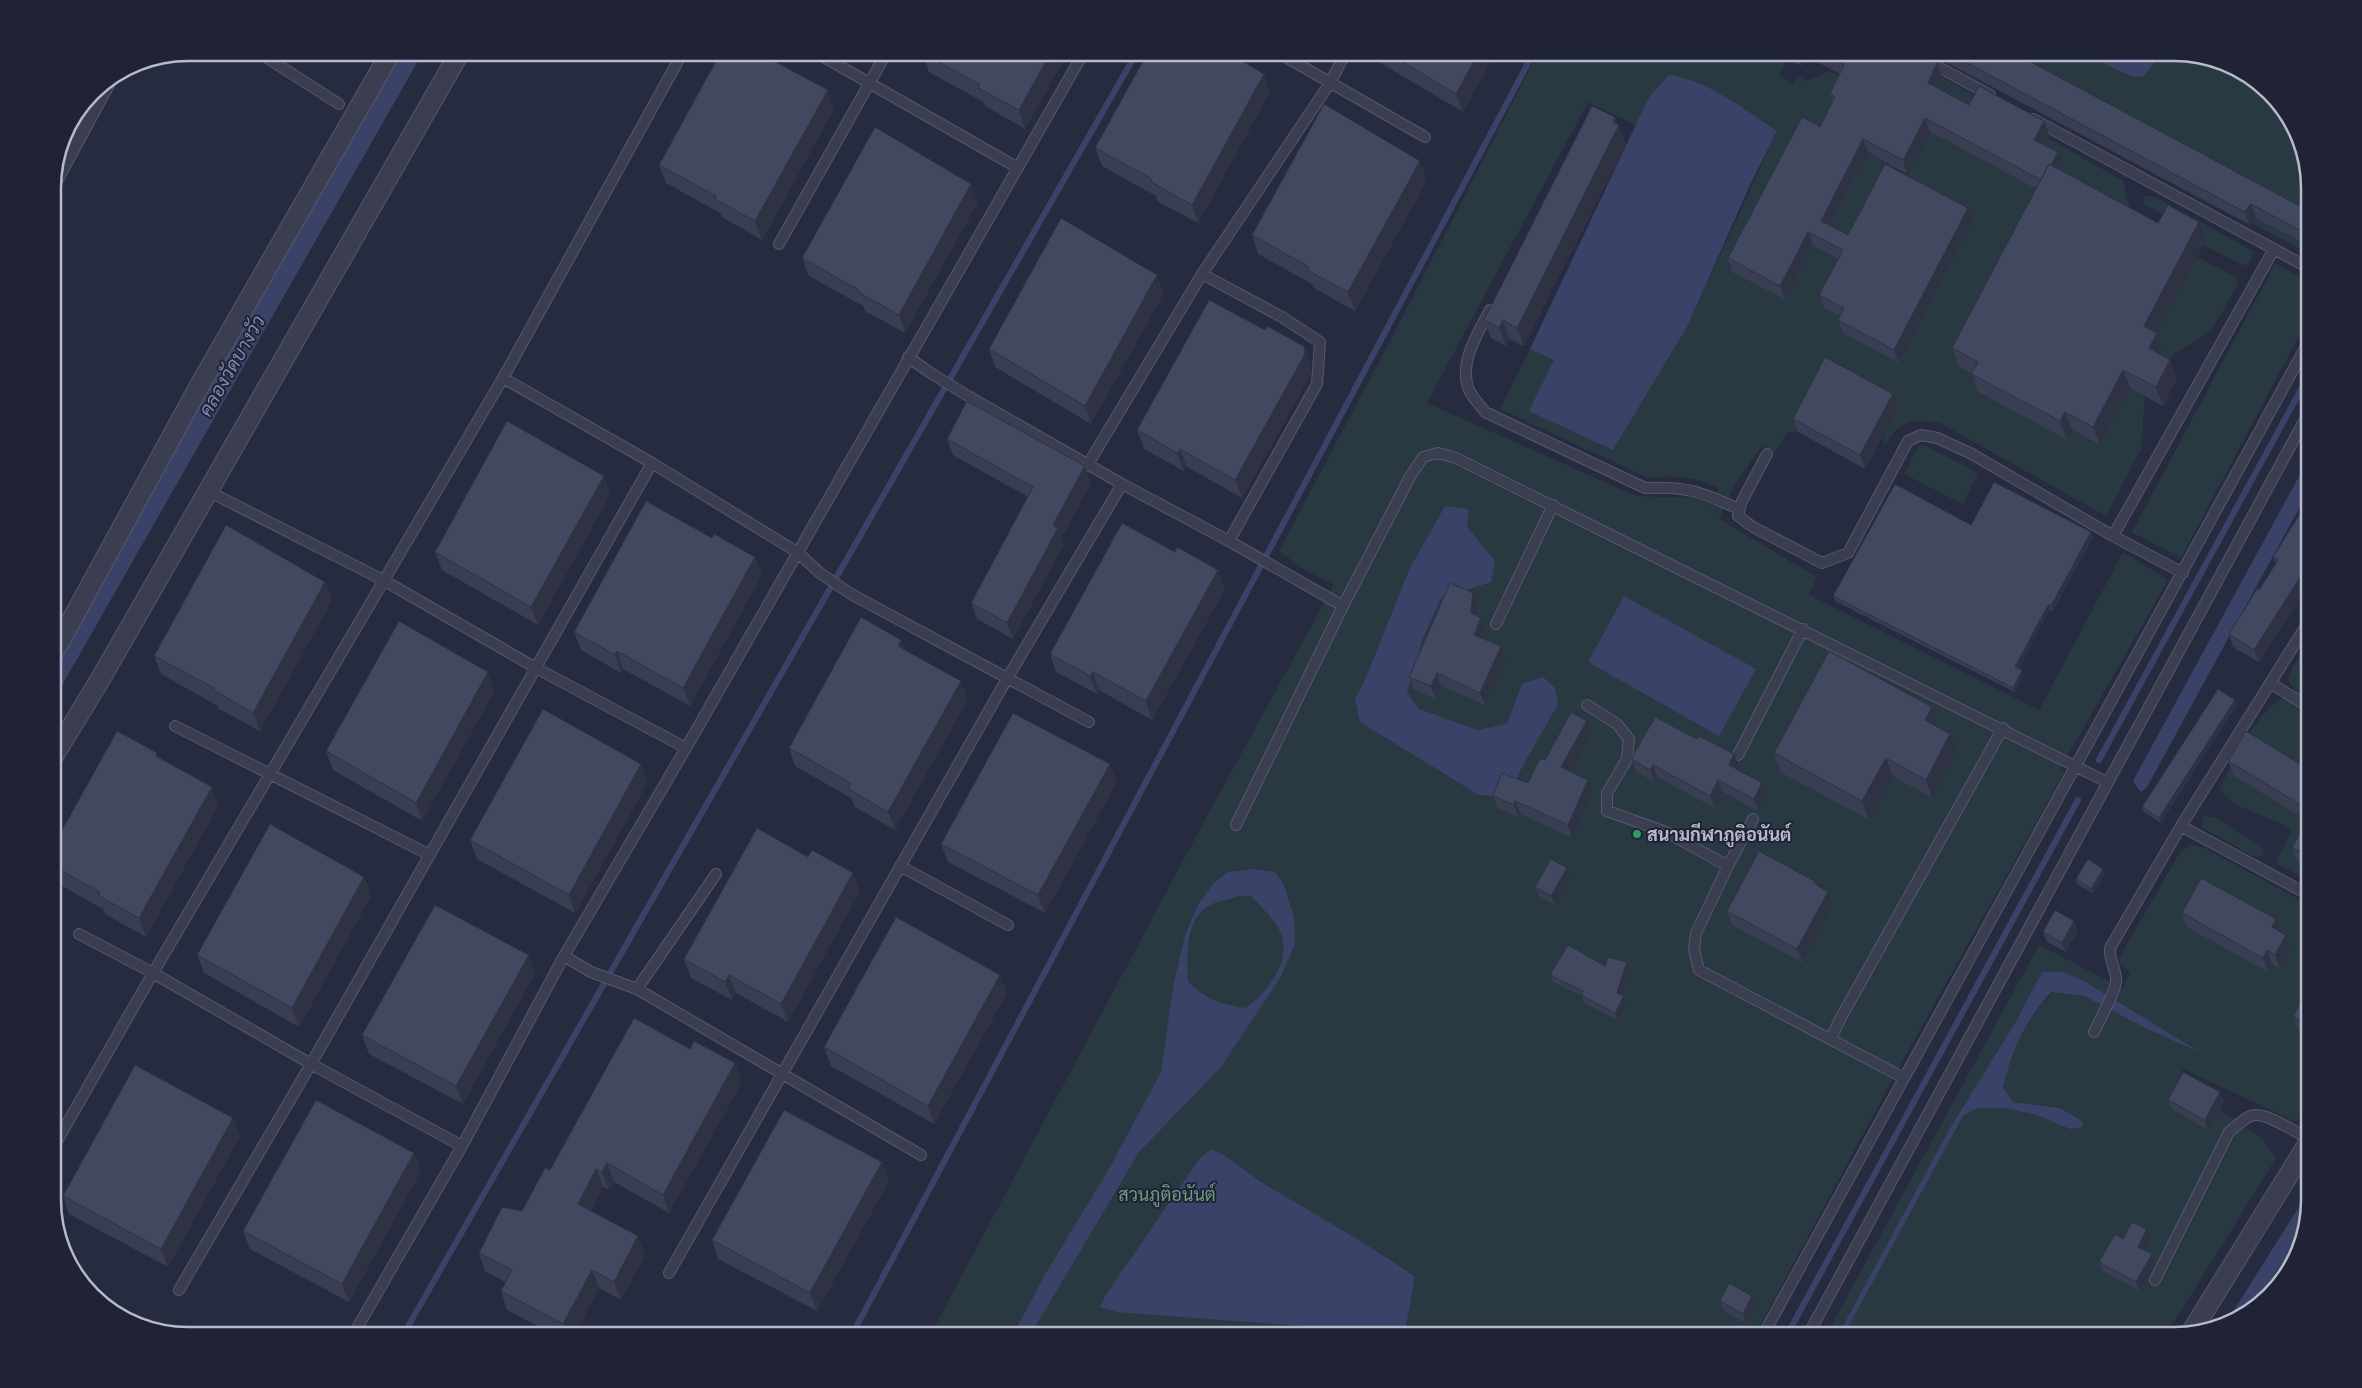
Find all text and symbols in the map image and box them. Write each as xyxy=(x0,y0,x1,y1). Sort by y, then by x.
water label: คลองวัดบางวัว xyxy=(194,311,270,421)
place label: สนามกีฬาภูติอนันต์ xyxy=(1647,822,1792,848)
marker: สนามกีฬาภูติอนันต์ xyxy=(1631,828,1643,840)
park label: สวนภูติอนันต์ xyxy=(1118,1182,1216,1208)

